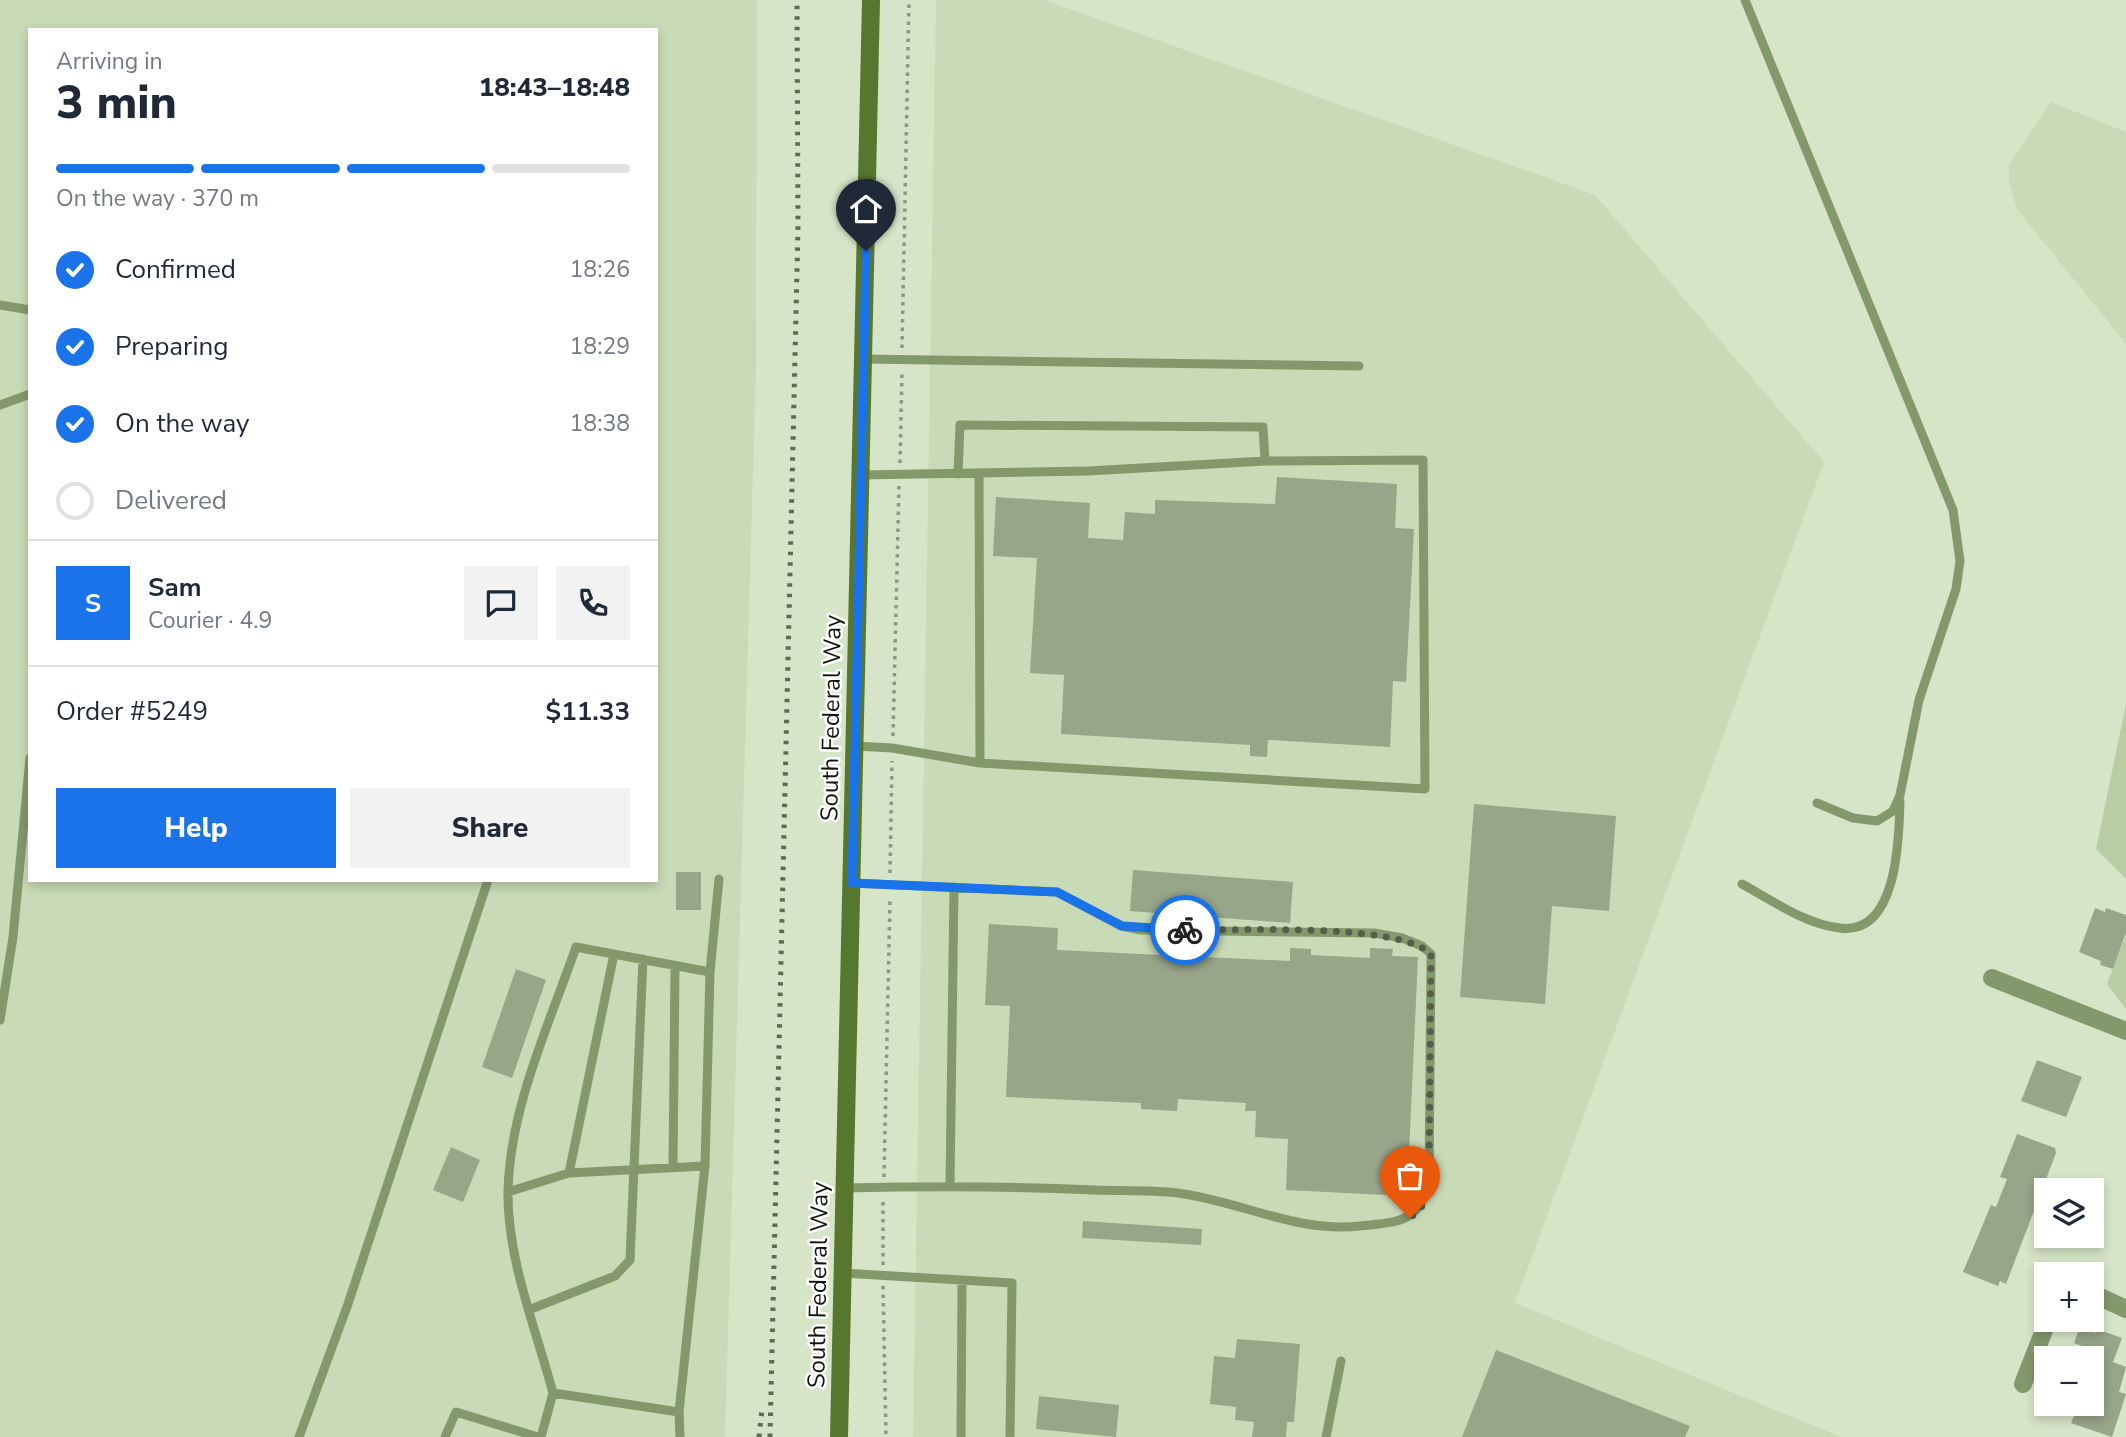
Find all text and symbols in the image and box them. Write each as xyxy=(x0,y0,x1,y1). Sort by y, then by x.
text: Arriving in xyxy=(56,46,163,77)
text: 18:43–18:48 xyxy=(479,70,630,105)
text: 3 min xyxy=(56,71,177,134)
pin xyxy=(836,179,896,251)
text: On the way · 370 m xyxy=(56,183,259,214)
icon: home xyxy=(847,190,885,228)
icon: check xyxy=(56,251,94,289)
text: Confirmed xyxy=(115,252,236,287)
text: 18:26 xyxy=(570,254,630,285)
icon: check xyxy=(56,328,94,366)
text: Preparing xyxy=(115,329,228,364)
text: 18:29 xyxy=(570,331,630,362)
icon: check xyxy=(56,405,94,443)
text: On the way xyxy=(115,406,249,441)
text: 18:38 xyxy=(570,408,630,439)
text: Delivered xyxy=(115,483,227,518)
button: chat xyxy=(464,566,538,640)
button: phone xyxy=(556,566,630,640)
text: Sam xyxy=(148,570,201,605)
text: S xyxy=(85,586,101,621)
text: Courier · 4.9 xyxy=(148,605,272,636)
street label: South Federal Way xyxy=(813,614,849,821)
text: Order #5249 xyxy=(56,694,208,729)
text: $11.33 xyxy=(546,694,630,729)
button: Help xyxy=(56,788,336,868)
button: Share xyxy=(350,788,630,868)
courier xyxy=(1150,895,1220,965)
icon: bike xyxy=(1166,911,1204,949)
pin xyxy=(1380,1146,1440,1218)
icon: bag xyxy=(1391,1157,1429,1195)
map controls xyxy=(2034,1178,2104,1416)
button: layers xyxy=(2034,1178,2104,1248)
street label: South Federal Way xyxy=(800,1181,836,1388)
button: + xyxy=(2034,1262,2104,1332)
button: − xyxy=(2034,1346,2104,1416)

